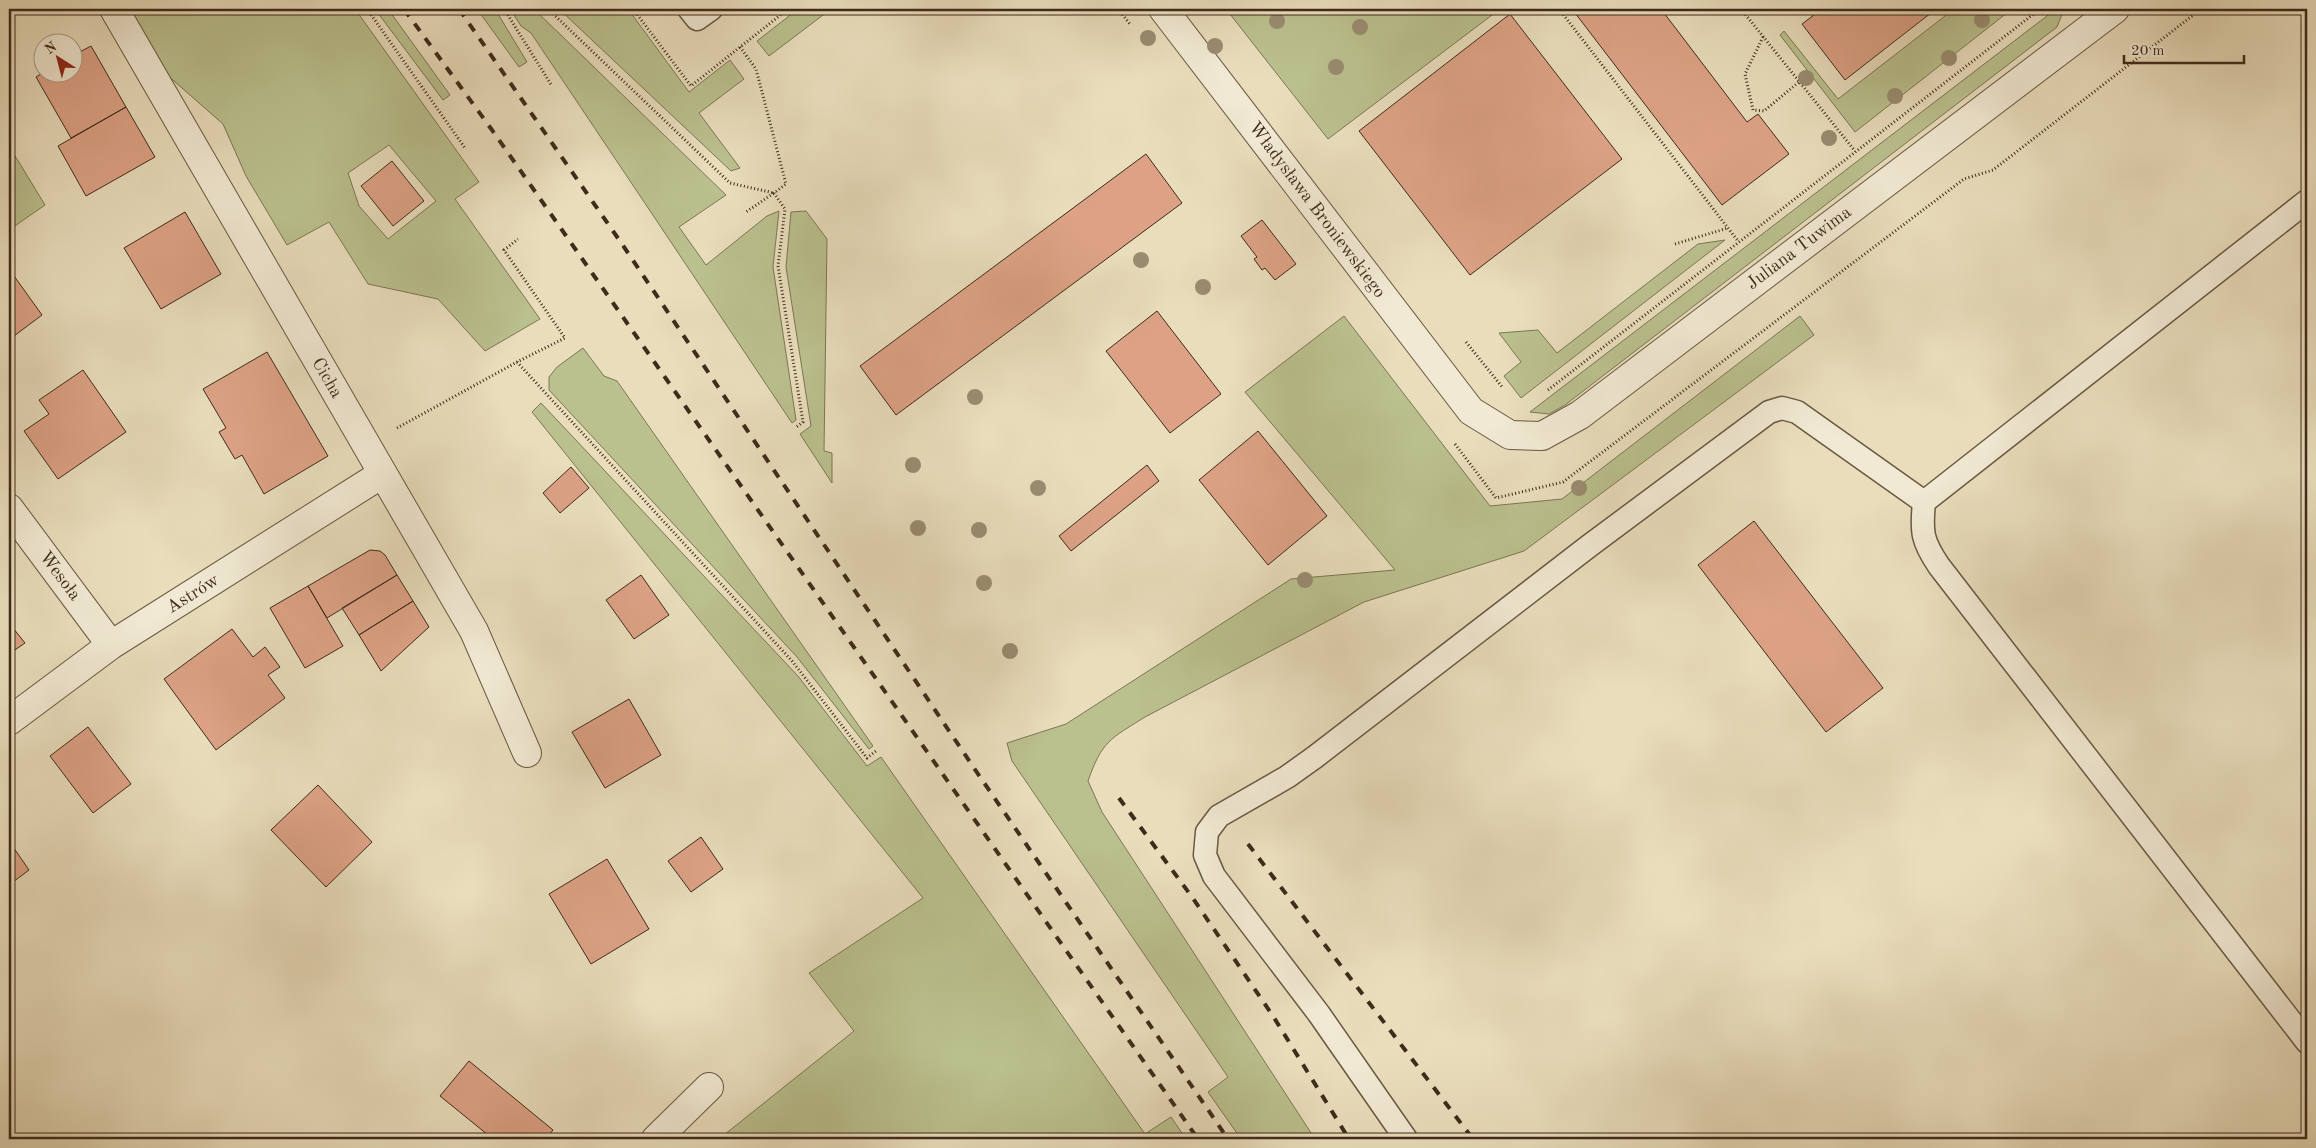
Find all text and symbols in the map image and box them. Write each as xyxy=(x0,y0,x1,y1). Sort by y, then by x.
north arrow xyxy=(32,32,82,82)
scale bar xyxy=(2124,32,2244,64)
text: N xyxy=(43,39,60,57)
text: 20 m xyxy=(2131,44,2165,59)
street label: Władysława Broniewskiego xyxy=(1245,119,1389,301)
street label: Juliana Tuwima xyxy=(1743,203,1855,293)
street label: Cicha xyxy=(308,355,346,401)
street label: Wesoła xyxy=(36,548,84,604)
street label: Astrów xyxy=(164,571,222,617)

